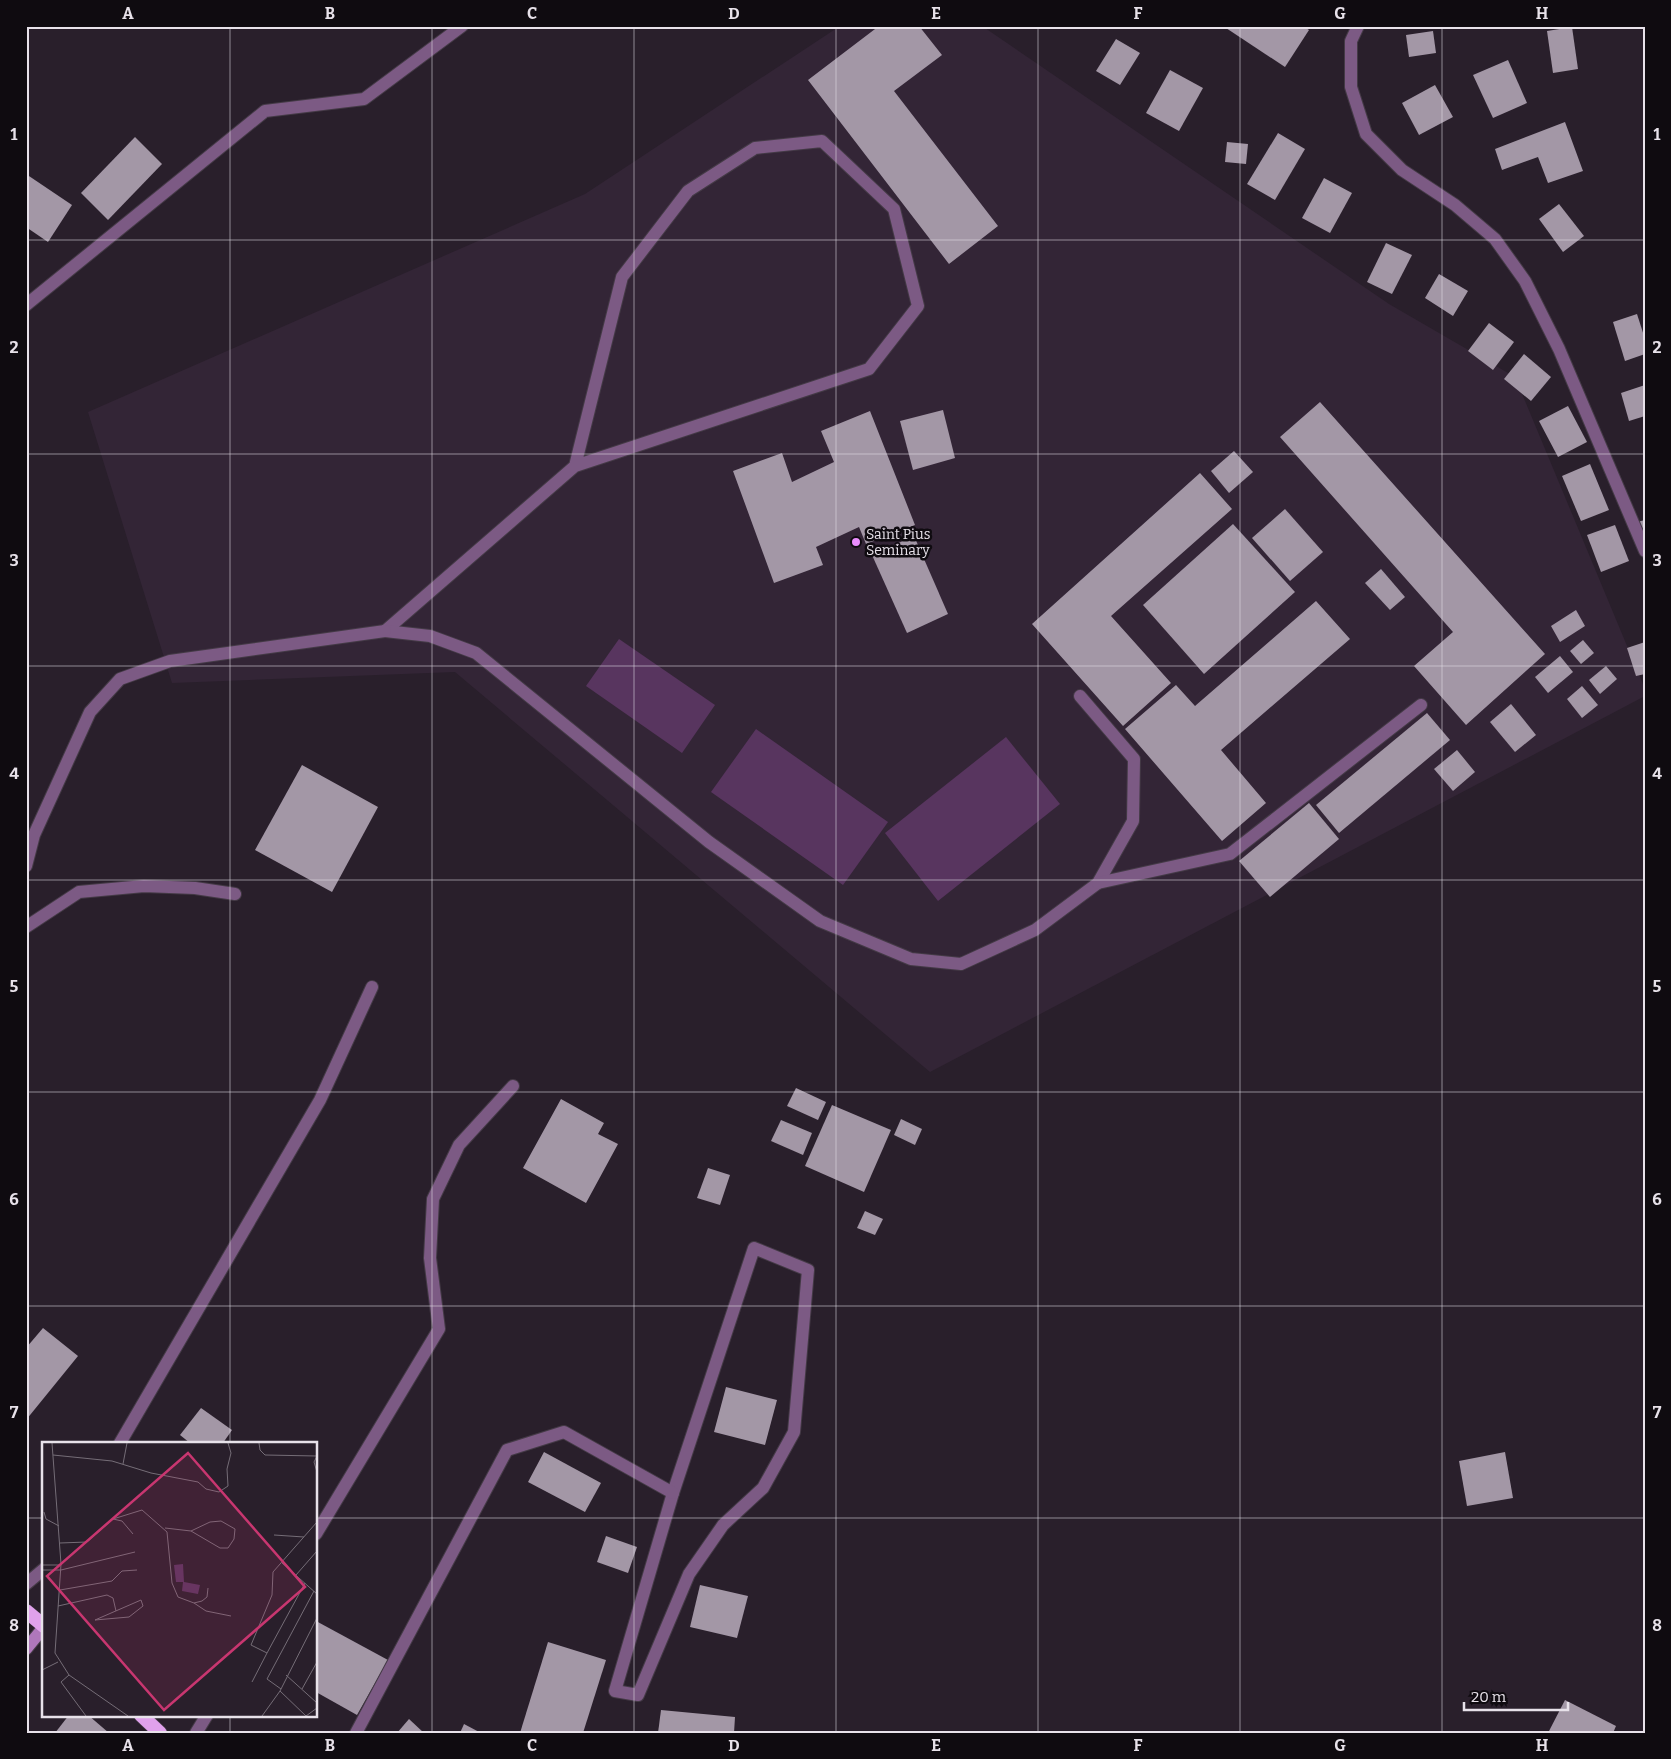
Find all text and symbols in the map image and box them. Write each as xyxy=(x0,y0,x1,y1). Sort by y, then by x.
text: A xyxy=(122,4,134,23)
text: B xyxy=(325,4,335,23)
text: C xyxy=(527,4,537,23)
text: D xyxy=(728,4,740,23)
text: E xyxy=(931,4,941,23)
text: F xyxy=(1134,4,1143,23)
text: G xyxy=(1334,4,1346,23)
text: H xyxy=(1536,4,1549,23)
text: 1 xyxy=(11,125,18,144)
text: 1 xyxy=(1654,125,1661,144)
text: 2 xyxy=(9,338,19,357)
text: 2 xyxy=(1652,338,1662,357)
place label: Saint Pius Seminary xyxy=(866,526,930,559)
marker: Saint Pius Seminary xyxy=(850,536,862,548)
text: 3 xyxy=(9,551,19,570)
text: 3 xyxy=(1652,551,1662,570)
text: 4 xyxy=(9,764,19,783)
text: 4 xyxy=(1652,764,1662,783)
text: 5 xyxy=(10,977,19,996)
text: 5 xyxy=(1653,977,1662,996)
text: 6 xyxy=(9,1190,19,1209)
text: 6 xyxy=(1652,1190,1662,1209)
text: 7 xyxy=(10,1403,19,1422)
text: 7 xyxy=(1653,1403,1662,1422)
inset map xyxy=(42,1442,318,1716)
text: 8 xyxy=(9,1616,19,1635)
text: 8 xyxy=(1652,1616,1662,1635)
scale bar xyxy=(1464,1679,1567,1711)
text: 20 m xyxy=(1471,1688,1507,1706)
text: A xyxy=(122,1736,134,1755)
text: B xyxy=(325,1736,335,1755)
text: C xyxy=(527,1736,537,1755)
text: D xyxy=(728,1736,740,1755)
text: E xyxy=(931,1736,941,1755)
text: F xyxy=(1134,1736,1143,1755)
text: G xyxy=(1334,1736,1346,1755)
text: H xyxy=(1536,1736,1549,1755)

